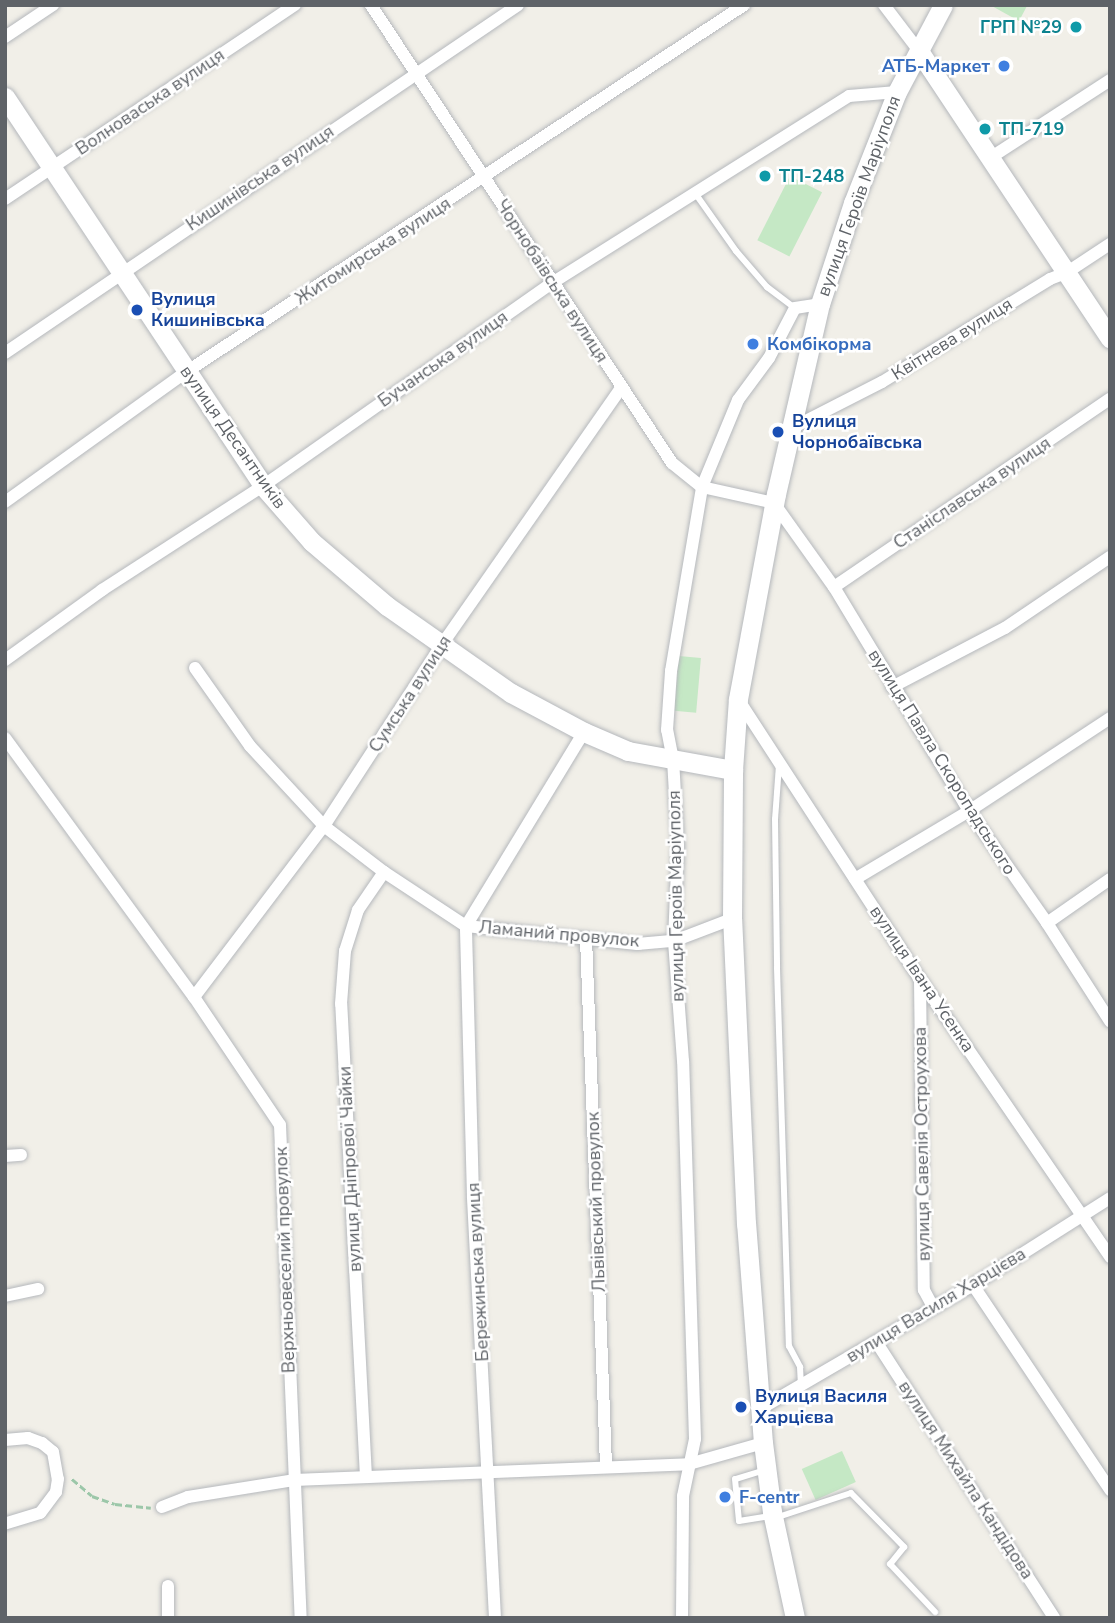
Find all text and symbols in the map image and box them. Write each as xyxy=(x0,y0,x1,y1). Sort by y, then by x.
place label: ГРП №29 xyxy=(980,16,1062,38)
marker: ГРП №29 xyxy=(1068,19,1084,35)
street label: Волноваська вулиця xyxy=(71,44,229,160)
place label: АТБ-Маркет xyxy=(882,55,990,77)
marker: АТБ-Маркет xyxy=(996,58,1012,74)
street label: вулиця Героїв Маріуполя xyxy=(813,93,905,299)
place label: ТП-719 xyxy=(999,118,1064,140)
street label: Кишинівська вулиця xyxy=(182,120,338,236)
marker: ТП-719 xyxy=(977,121,993,137)
place label: ТП-248 xyxy=(779,165,844,187)
marker: ТП-248 xyxy=(757,168,773,184)
street label: Житомирська вулиця xyxy=(291,193,455,309)
street label: Чорнобаївська вулиця xyxy=(491,195,613,367)
place label: Вулиця Кишинівська xyxy=(151,289,265,332)
street label: Квітнева вулиця xyxy=(888,293,1016,385)
marker: Вулиця Кишинівська xyxy=(129,302,145,318)
street label: Бучанська вулиця xyxy=(374,306,512,412)
place label: Комбікорма xyxy=(767,333,872,355)
marker: Комбікорма xyxy=(745,336,761,352)
street label: вулиця Десантників xyxy=(175,361,291,513)
place label: Вулиця Чорнобаївська xyxy=(792,411,922,453)
marker: Вулиця Чорнобаївська xyxy=(770,424,786,440)
street label: Станіславська вулиця xyxy=(889,432,1055,554)
street label: Сумська вулиця xyxy=(364,631,456,757)
street label: вулиця Павла Скоропадського xyxy=(863,645,1021,879)
street label: вулиця Героїв Маріуполя xyxy=(663,790,689,1002)
street label: вулиця Івана Усенка xyxy=(865,902,979,1056)
street label: Ламаний провулок xyxy=(478,916,640,952)
street label: вулиця Савелія Остроухова xyxy=(909,1027,935,1261)
street label: вулиця Дніпрової Чайки xyxy=(334,1065,366,1273)
street label: Львівський провулок xyxy=(582,1111,610,1293)
street label: Верхньовеселий провулок xyxy=(270,1146,300,1374)
street label: Бережинська вулиця xyxy=(463,1182,493,1362)
street label: вулиця Василя Харцієва xyxy=(842,1243,1030,1367)
street label: вулиця Михайла Кандідова xyxy=(894,1377,1038,1583)
place label: Вулиця Василя Харцієва xyxy=(755,1386,887,1428)
marker: Вулиця Василя Харцієва xyxy=(733,1399,749,1415)
place label: F-centr xyxy=(739,1486,800,1508)
marker: F-centr xyxy=(717,1489,733,1505)

